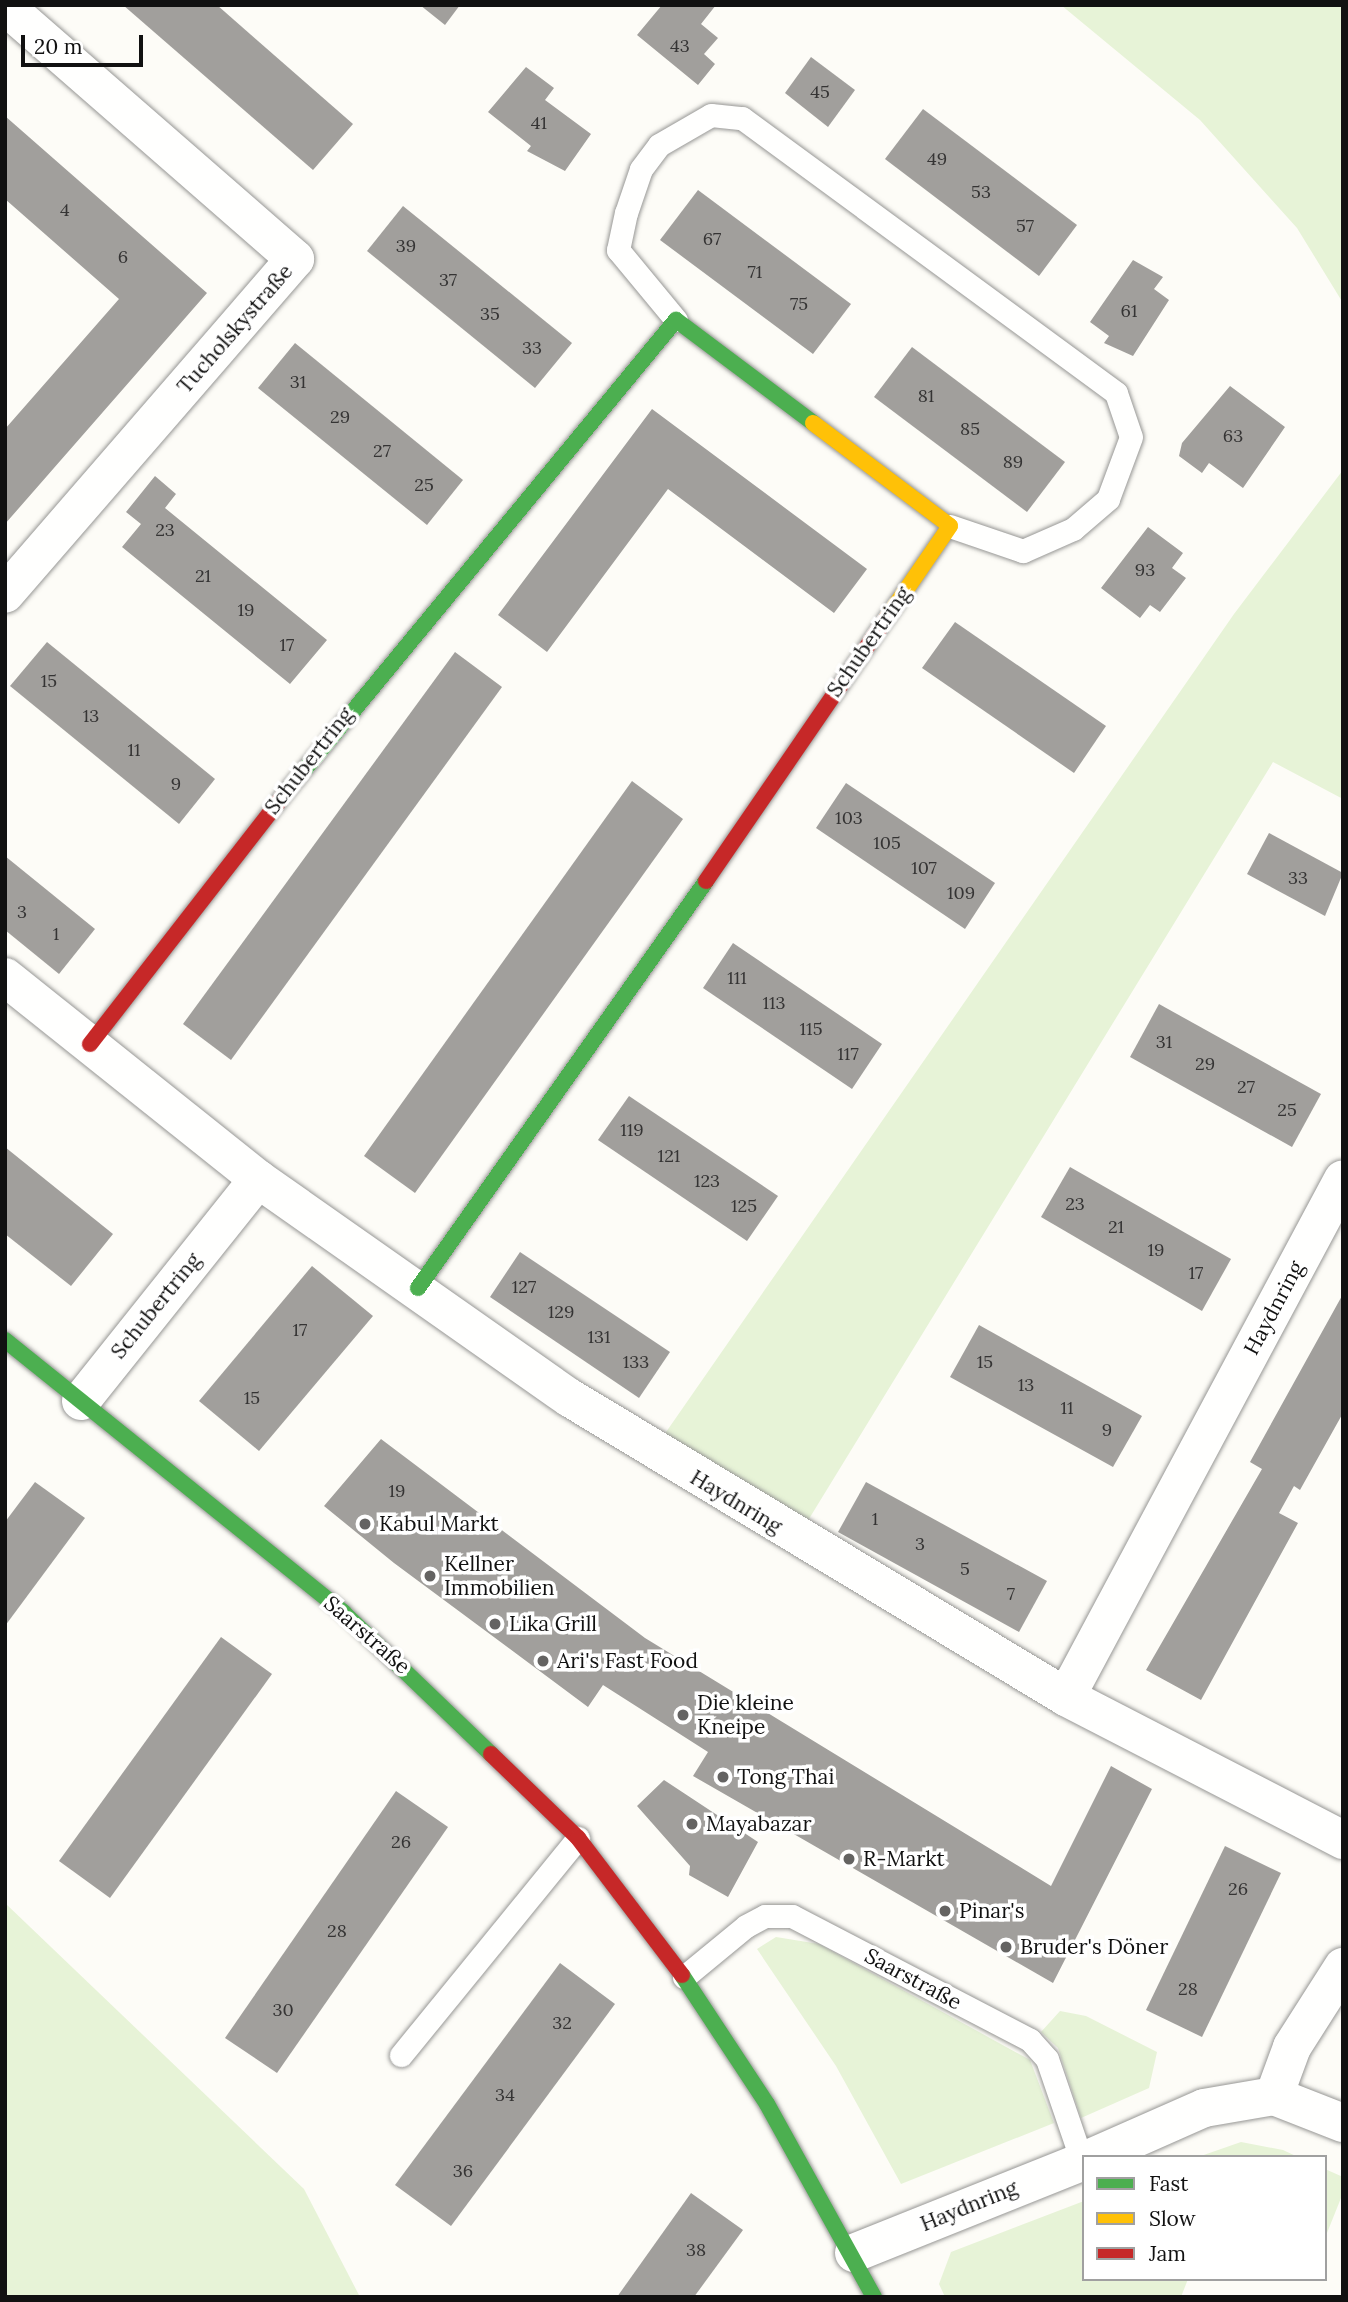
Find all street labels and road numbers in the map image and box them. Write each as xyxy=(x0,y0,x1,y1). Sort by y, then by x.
street label: Tucholskystraße xyxy=(172,259,298,399)
street label: Schubertring xyxy=(822,582,916,702)
street label: Schubertring xyxy=(260,703,358,819)
street label: Schubertring xyxy=(106,1248,206,1364)
street label: Haydnring xyxy=(1239,1257,1309,1359)
street label: Haydnring xyxy=(686,1465,786,1539)
street label: Saarstraße xyxy=(319,1591,415,1679)
street label: Saarstraße xyxy=(860,1943,966,2015)
street label: Haydnring xyxy=(917,2175,1021,2237)

